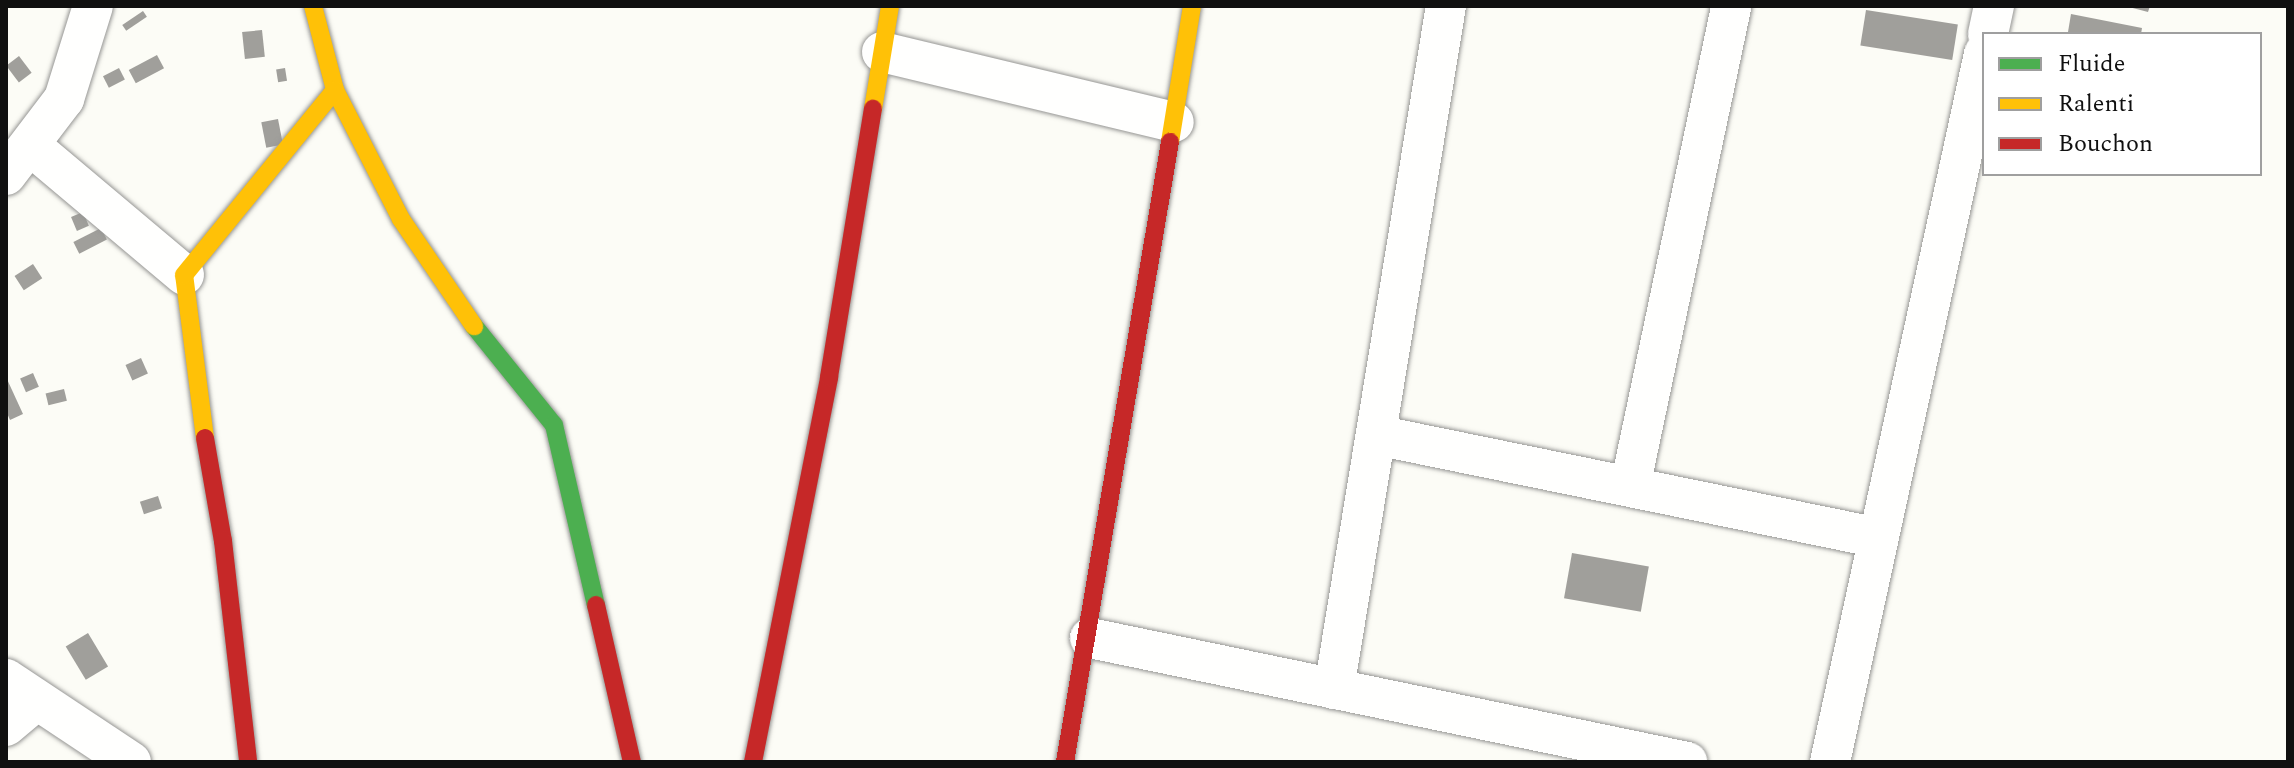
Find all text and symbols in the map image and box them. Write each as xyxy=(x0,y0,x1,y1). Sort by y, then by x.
legend xyxy=(1982,32,2262,176)
text: Fluide xyxy=(2058,46,2125,82)
text: Ralenti xyxy=(2058,86,2134,122)
text: Bouchon xyxy=(2058,126,2153,162)

